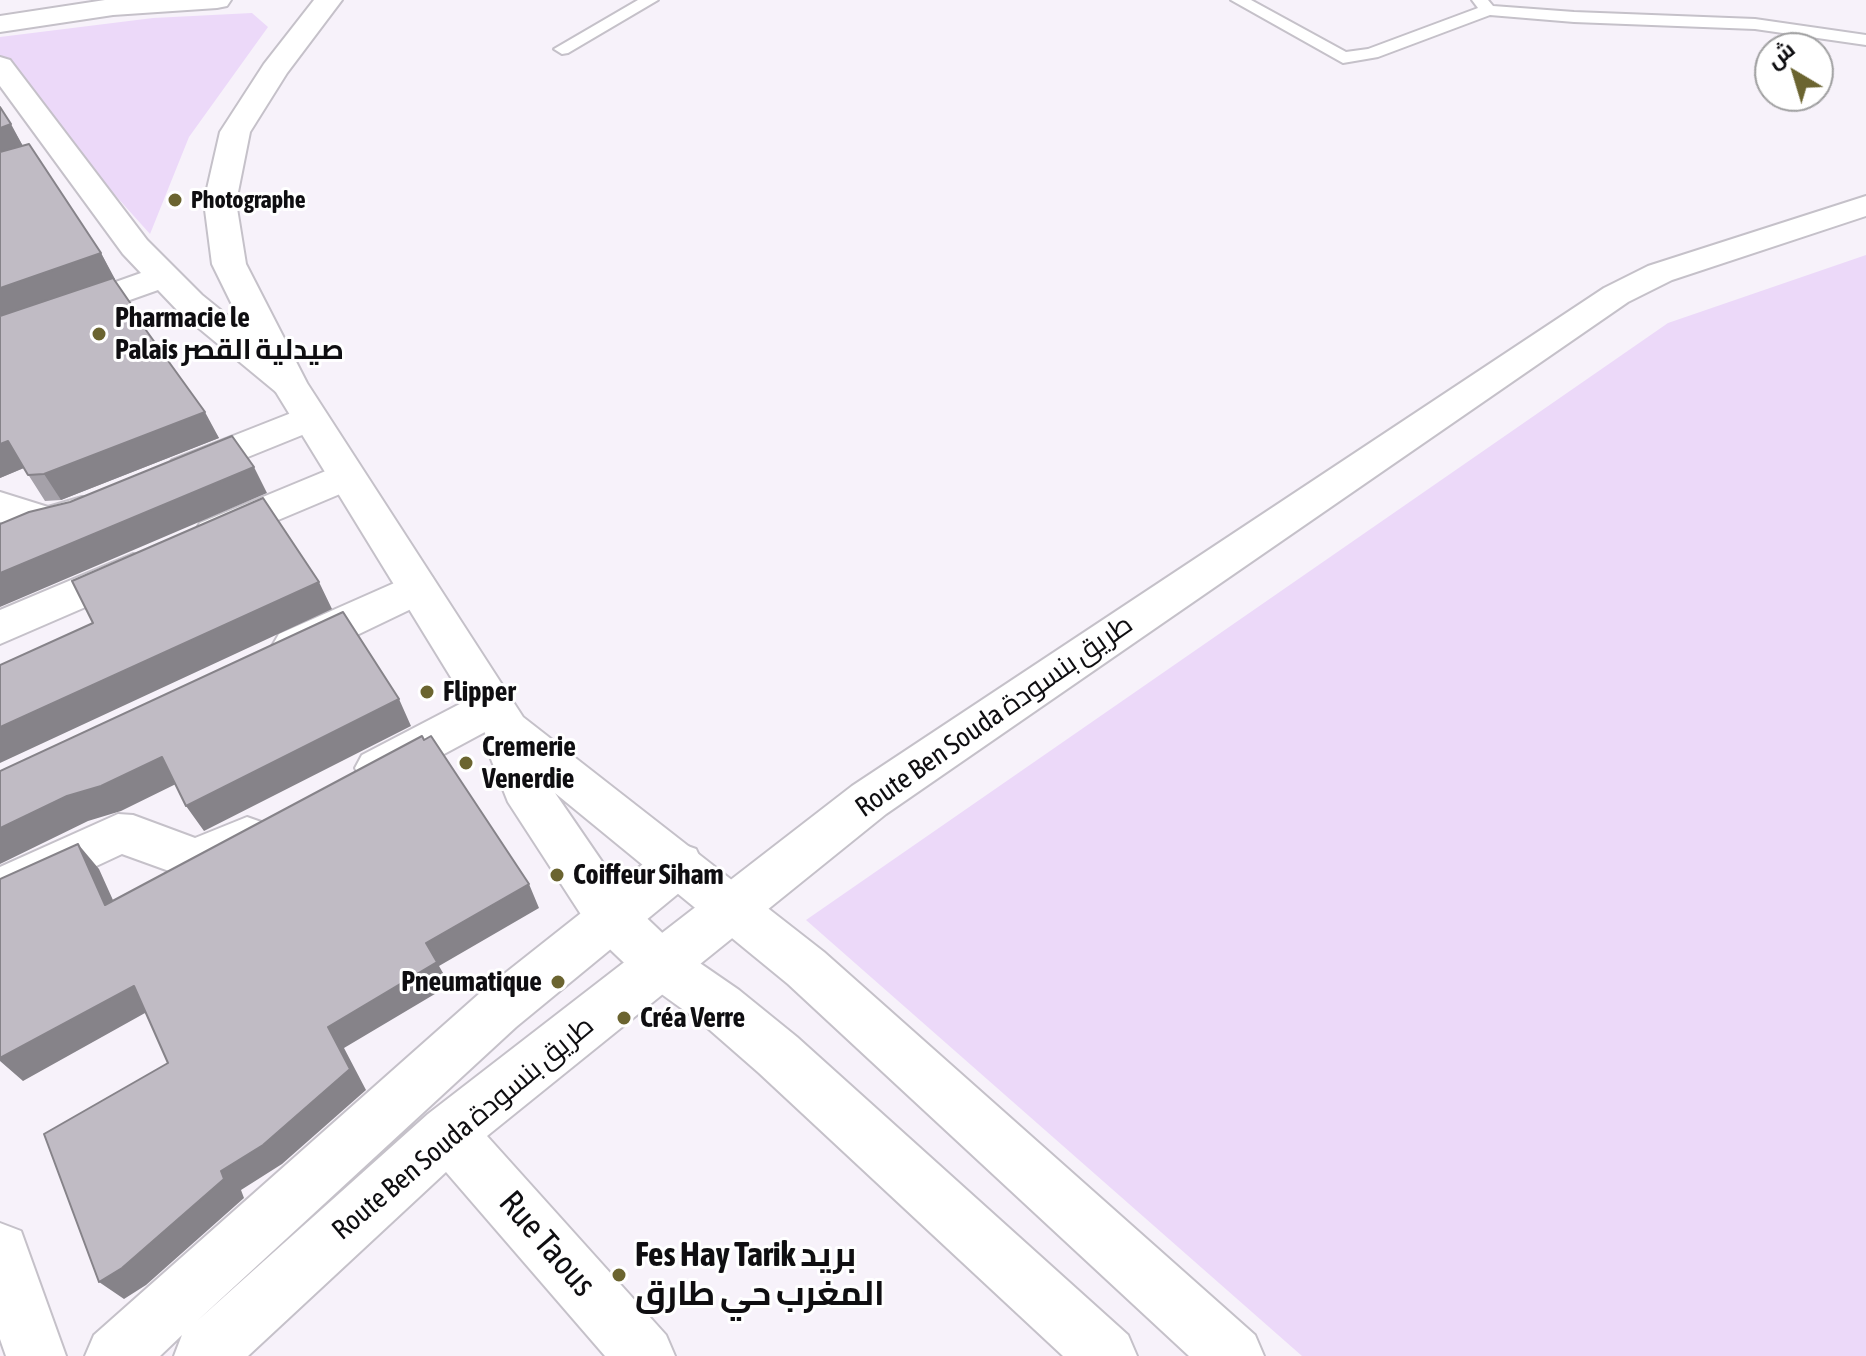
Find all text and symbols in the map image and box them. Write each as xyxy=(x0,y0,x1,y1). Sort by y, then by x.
north arrow xyxy=(1754,32,1834,112)
text: ش xyxy=(1761,36,1800,74)
place label: Photographe xyxy=(191,186,306,214)
marker: Photographe xyxy=(166,191,184,209)
place label: Pharmacie le Palais صيدلية القصر xyxy=(115,301,344,367)
marker: Pharmacie le Palais صيدلية القصر xyxy=(90,325,108,343)
street label: Route Ben Souda طريق بنسودة xyxy=(849,607,1139,825)
place label: Flipper xyxy=(443,675,516,709)
marker: Flipper xyxy=(418,683,436,701)
place label: Cremerie Venerdie xyxy=(482,730,576,796)
marker: Cremerie Venerdie xyxy=(457,754,475,772)
place label: Coiffeur Siham xyxy=(573,858,724,892)
marker: Coiffeur Siham xyxy=(548,866,566,884)
place label: Pneumatique xyxy=(401,965,542,999)
marker: Pneumatique xyxy=(549,973,567,991)
place label: Créa Verre xyxy=(640,1001,745,1035)
street label: Route Ben Souda طريق بنسودة xyxy=(326,1009,600,1247)
marker: Créa Verre xyxy=(615,1009,633,1027)
street label: Rue Taous xyxy=(490,1183,604,1305)
place label: Fes Hay Tarik بريد المغرب حي طارق xyxy=(635,1235,885,1314)
marker: Fes Hay Tarik بريد المغرب حي طارق xyxy=(610,1266,628,1284)

